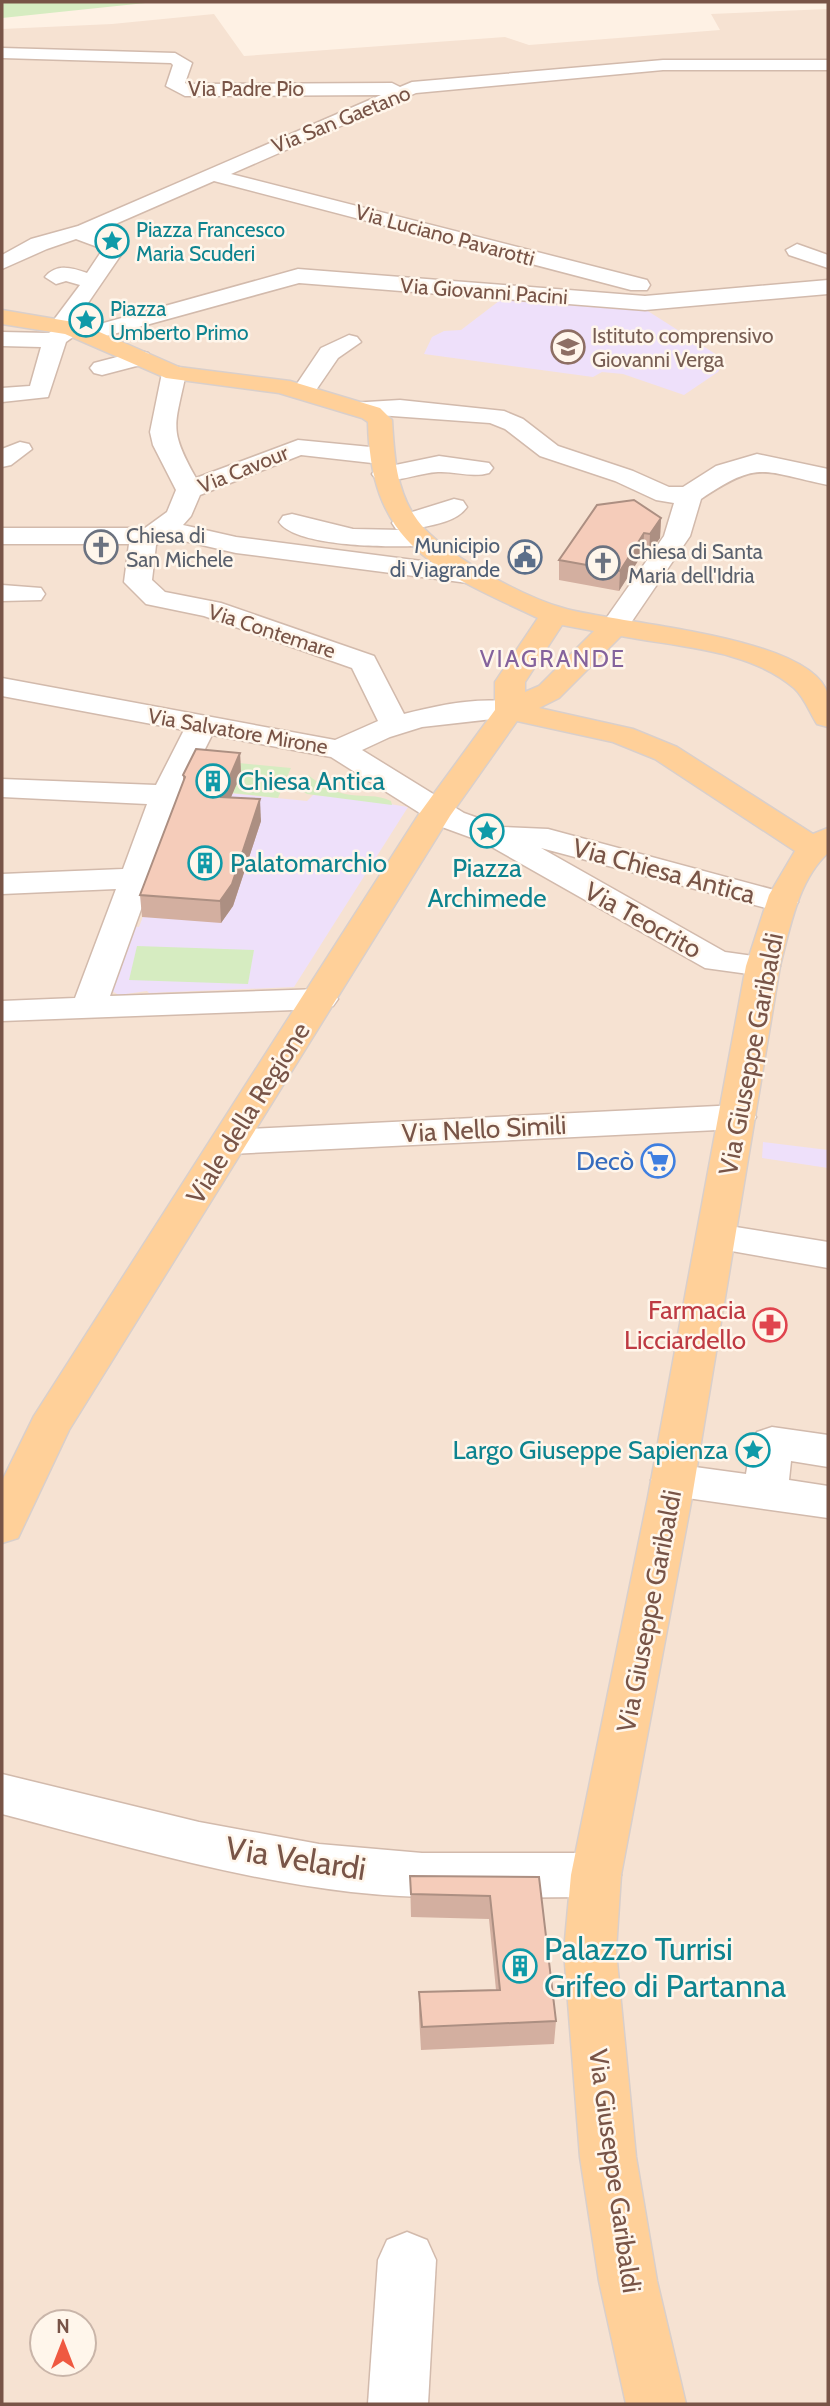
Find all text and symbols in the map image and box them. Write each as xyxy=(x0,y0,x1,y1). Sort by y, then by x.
street label: Via Padre Pio xyxy=(188,76,304,101)
street label: Via San Gaetano xyxy=(268,80,414,158)
street label: Via Luciano Pavarotti xyxy=(353,199,537,271)
place label: Piazza Francesco Maria Scuderi xyxy=(136,217,285,266)
place icon: Piazza Francesco Maria Scuderi xyxy=(93,222,131,260)
street label: Via Giovanni Pacini xyxy=(399,273,569,309)
place label: Piazza Umberto Primo xyxy=(110,296,249,345)
place icon: Piazza Umberto Primo xyxy=(67,301,105,339)
place label: Istituto comprensivo Giovanni Verga xyxy=(592,323,773,372)
school or university icon: Istituto comprensivo Giovanni Verga xyxy=(549,328,587,366)
street label: Via Cavour xyxy=(194,439,292,498)
place label: Chiesa di San Michele xyxy=(126,523,234,572)
church icon: Chiesa di San Michele xyxy=(82,528,120,566)
place label: Municipio di Viagrande xyxy=(390,533,500,582)
public building icon: Municipio di Viagrande xyxy=(506,538,544,576)
place label: Chiesa di Santa Maria dell'Idria xyxy=(628,539,763,588)
church icon: Chiesa di Santa Maria dell'Idria xyxy=(584,544,622,582)
street label: Via Contemare xyxy=(205,599,339,663)
district label: VIAGRANDE xyxy=(480,644,626,673)
street label: Via Salvatore Mirone xyxy=(146,703,330,759)
building icon: Chiesa Antica xyxy=(194,762,232,800)
place label: Chiesa Antica xyxy=(238,765,385,797)
place icon: Piazza Archimede xyxy=(468,812,506,850)
street label: Via Chiesa Antica xyxy=(569,831,759,911)
building icon: Palatomarchio xyxy=(186,844,224,882)
place label: Palatomarchio xyxy=(230,847,387,879)
place label: Piazza Archimede xyxy=(427,852,547,914)
street label: Via Teocrito xyxy=(579,875,707,965)
street label: Via Giuseppe Garibaldi xyxy=(712,930,790,1178)
street label: Viale della Regione xyxy=(179,1016,317,1210)
street label: Via Nello Simili xyxy=(401,1109,567,1149)
supermarket icon: Decò xyxy=(639,1142,677,1180)
place label: Decò xyxy=(576,1145,634,1177)
place label: Farmacia Licciardello xyxy=(624,1294,747,1356)
pharmacy icon: Farmacia Licciardello xyxy=(751,1306,789,1344)
place icon: Largo Giuseppe Sapienza xyxy=(734,1431,772,1469)
place label: Largo Giuseppe Sapienza xyxy=(452,1434,729,1466)
street label: Via Giuseppe Garibaldi xyxy=(610,1487,688,1735)
street label: Via Velardi xyxy=(223,1828,369,1888)
place label: Palazzo Turrisi Grifeo di Partanna xyxy=(544,1929,787,2005)
building icon: Palazzo Turrisi Grifeo di Partanna xyxy=(501,1947,539,1985)
street label: Via Giuseppe Garibaldi xyxy=(582,2047,648,2295)
north arrow xyxy=(28,2308,98,2378)
text: N xyxy=(56,2315,70,2338)

